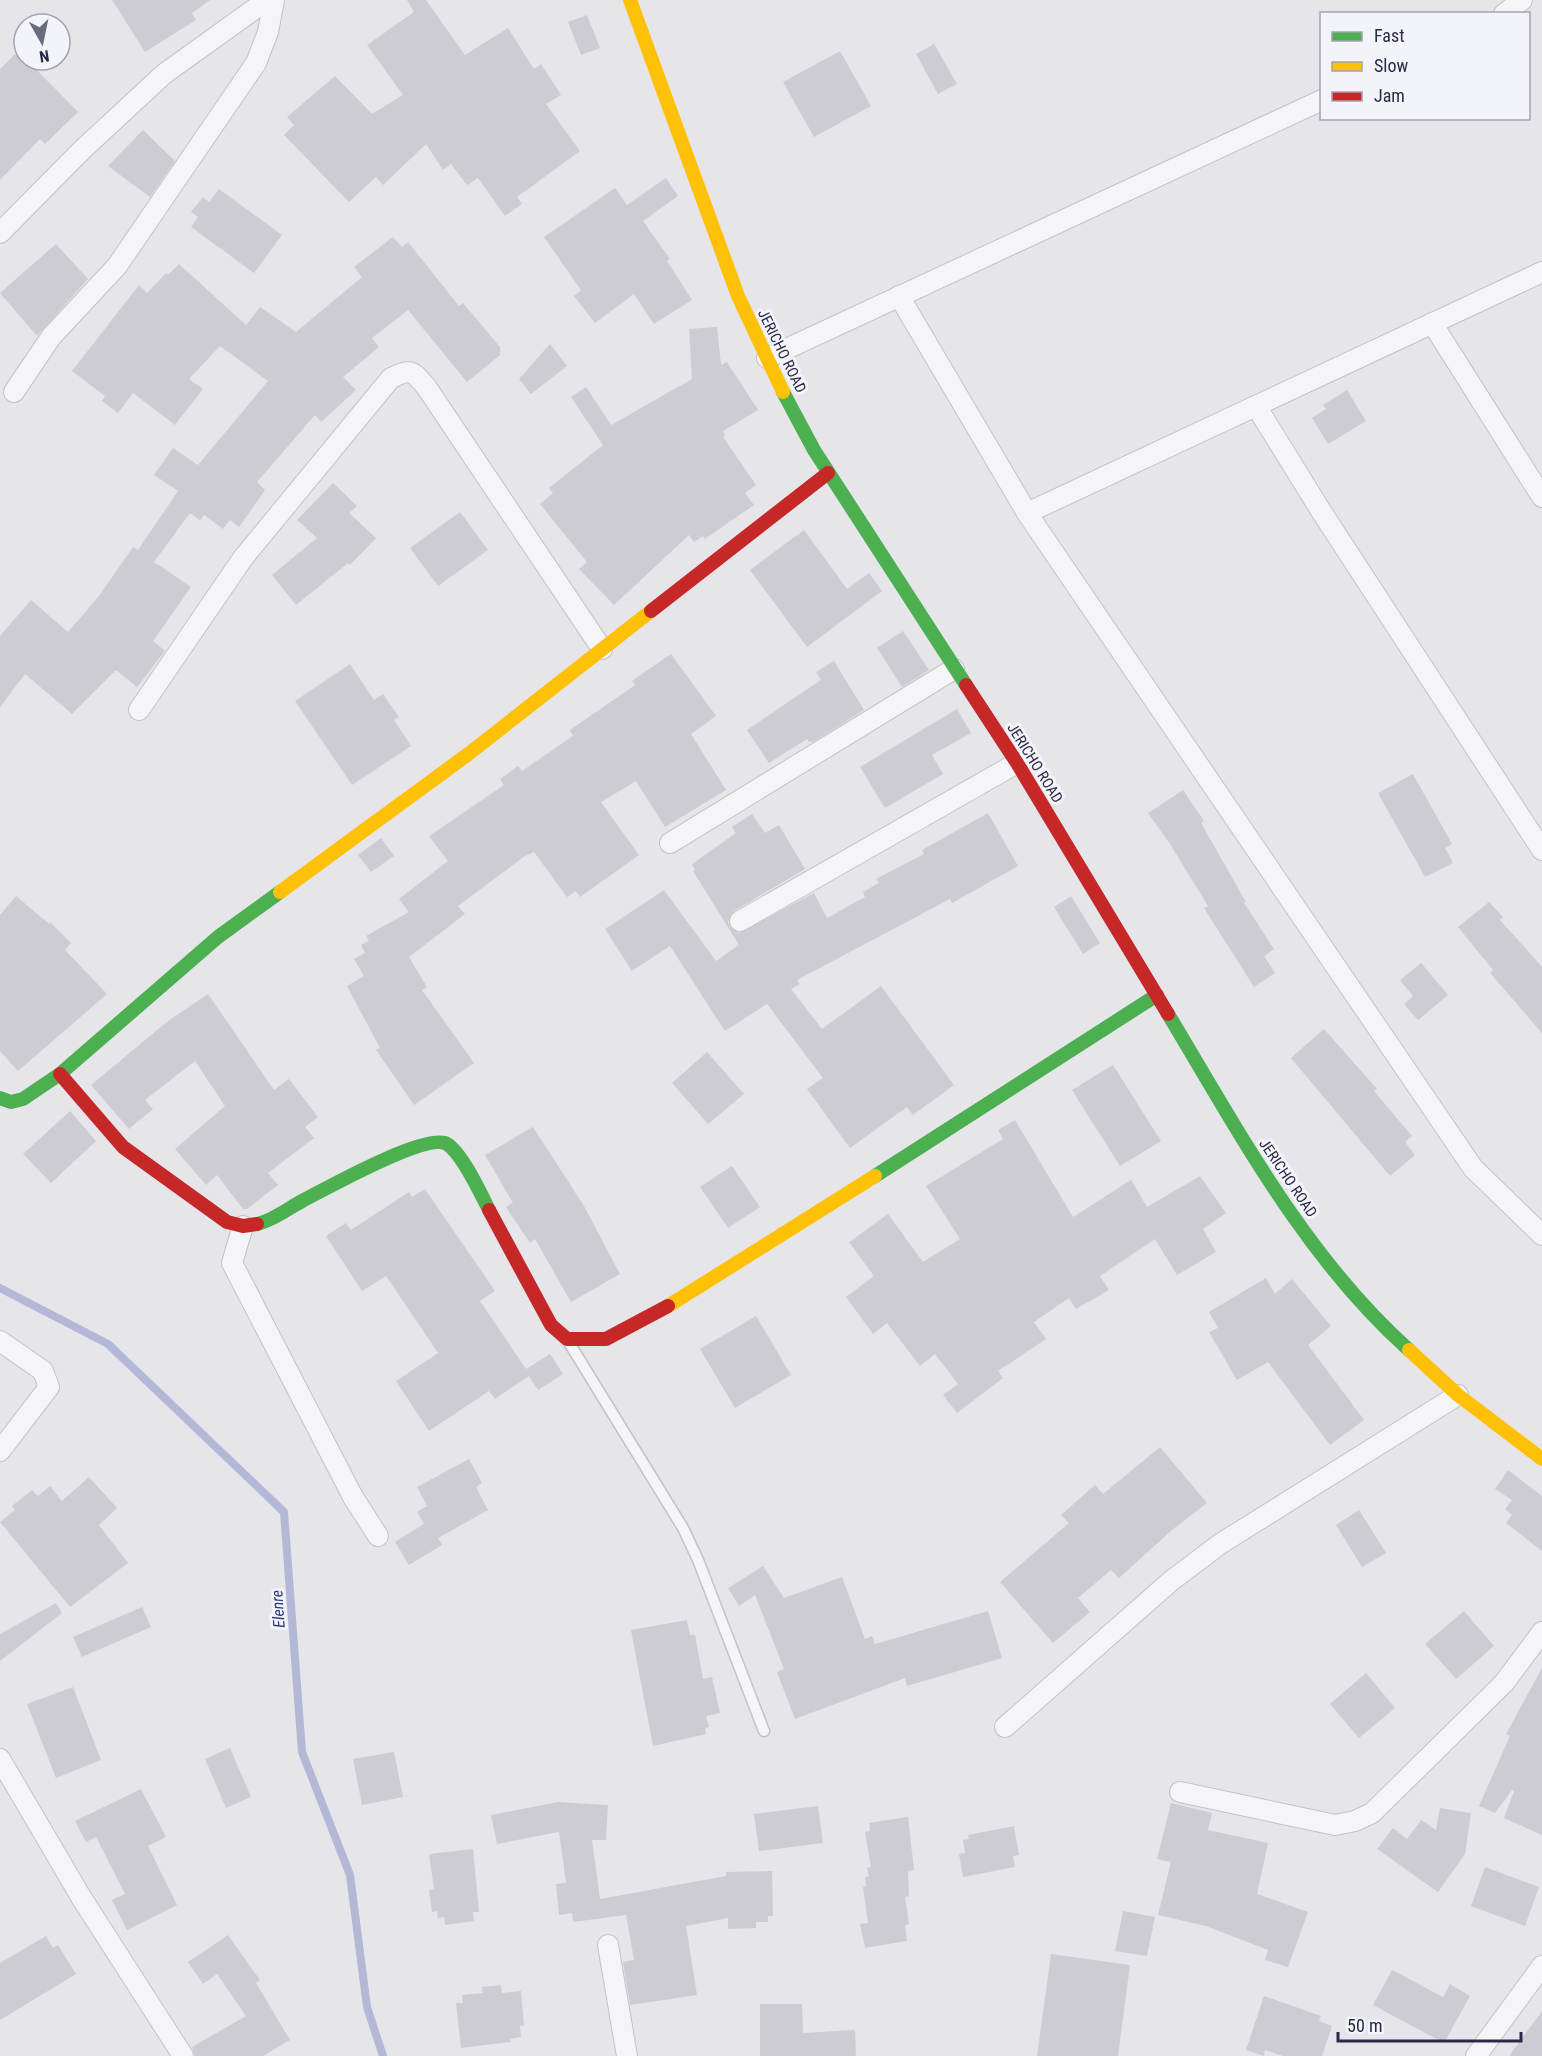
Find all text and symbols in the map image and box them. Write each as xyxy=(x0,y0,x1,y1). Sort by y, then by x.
north arrow xyxy=(12,12,72,72)
legend xyxy=(1320,12,1530,120)
text: Fast xyxy=(1374,25,1405,46)
text: N xyxy=(38,46,51,66)
text: Slow xyxy=(1374,55,1409,76)
text: Jam xyxy=(1374,85,1405,106)
street label: JERICHO ROAD xyxy=(754,306,810,396)
street label: JERICHO ROAD xyxy=(1003,720,1067,806)
street label: JERICHO ROAD xyxy=(1255,1135,1321,1221)
water label: Elenre xyxy=(267,1589,289,1629)
scale bar xyxy=(1338,2005,1521,2043)
text: 50 m xyxy=(1347,2015,1382,2036)

